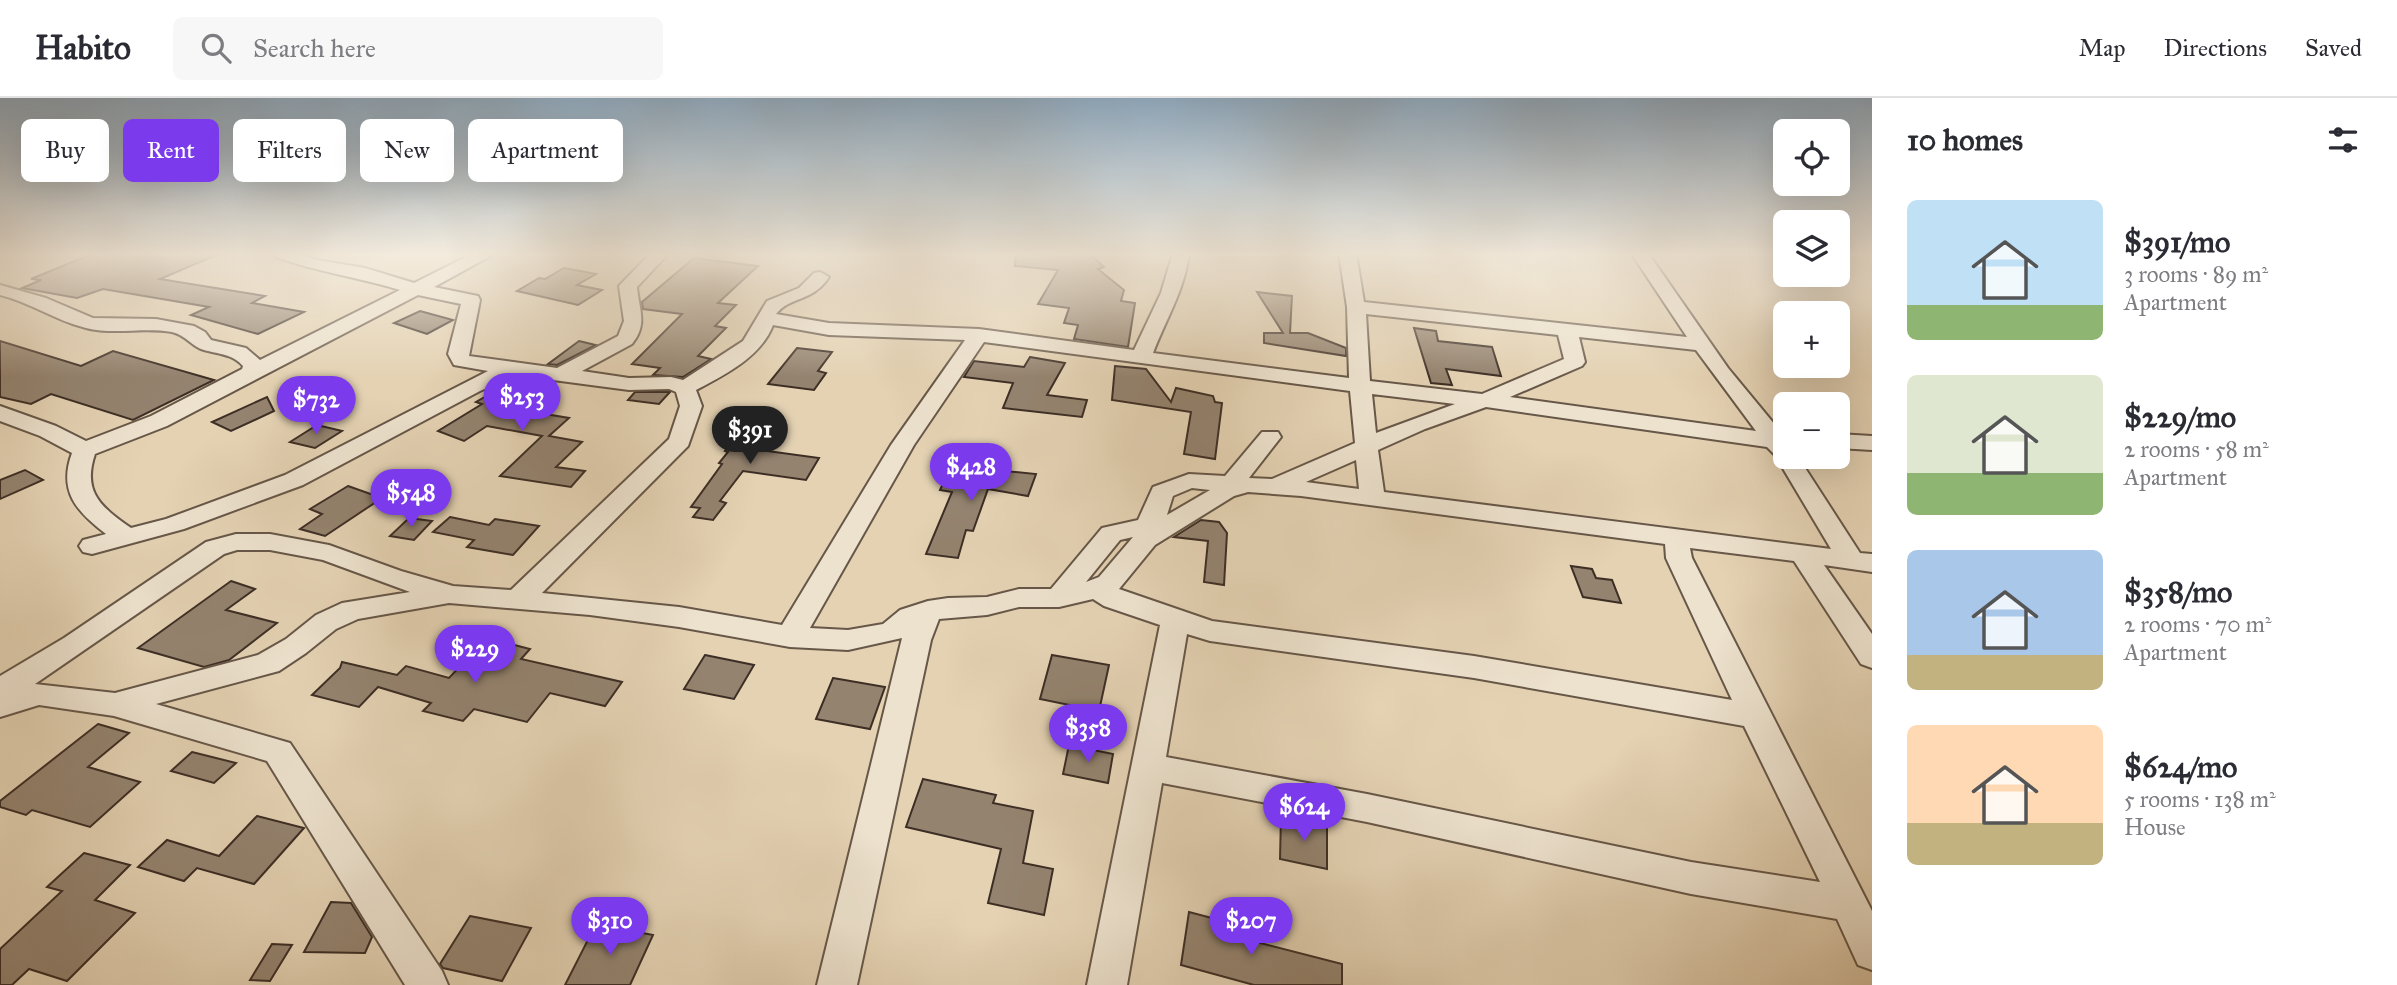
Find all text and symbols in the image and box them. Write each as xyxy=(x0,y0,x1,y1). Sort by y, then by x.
search box xyxy=(173,17,663,80)
text: Habito xyxy=(35,28,131,68)
icon: search xyxy=(197,29,235,67)
text: Search here xyxy=(253,32,376,64)
text: Map xyxy=(2079,33,2126,63)
text: Directions xyxy=(2164,33,2267,63)
text: Saved xyxy=(2305,33,2362,63)
chip: Buy xyxy=(21,119,109,182)
chip: Rent xyxy=(123,119,219,182)
chip: Filters xyxy=(233,119,346,182)
chip: New xyxy=(360,119,454,182)
chip: Apartment xyxy=(468,119,623,182)
map controls xyxy=(1773,119,1850,469)
button: locate xyxy=(1773,119,1850,196)
icon: filters xyxy=(2324,121,2362,159)
text: 10 homes xyxy=(1907,122,2023,158)
button: layers xyxy=(1773,210,1850,287)
text: $391/mo xyxy=(2124,224,2230,260)
icon: home xyxy=(1963,228,2047,312)
text: 3 rooms · 89 m² xyxy=(2124,260,2268,288)
text: Apartment xyxy=(2124,288,2227,316)
button: + xyxy=(1773,301,1850,378)
pin: $253 xyxy=(481,374,563,433)
pin: $732 xyxy=(275,376,357,436)
text: $253 xyxy=(500,382,544,410)
text: $732 xyxy=(293,385,339,413)
button: − xyxy=(1773,392,1850,469)
text: $229/mo xyxy=(2124,399,2236,435)
icon: home xyxy=(1963,403,2047,487)
pin: $391 xyxy=(709,406,791,466)
text: $391 xyxy=(728,415,772,443)
text: 2 rooms · 58 m² xyxy=(2124,435,2269,463)
pin: $428 xyxy=(930,444,1012,503)
text: $428 xyxy=(946,452,996,480)
text: Apartment xyxy=(2124,463,2227,491)
pin: $548 xyxy=(370,470,452,529)
text: $548 xyxy=(387,478,435,506)
text: $358/mo xyxy=(2124,574,2232,610)
icon: home xyxy=(1963,578,2047,662)
text: 2 rooms · 70 m² xyxy=(2124,610,2272,638)
pin: $229 xyxy=(434,626,516,685)
text: $229 xyxy=(451,634,499,662)
text: Apartment xyxy=(2124,638,2227,666)
pin: $358 xyxy=(1047,704,1129,764)
text: $358 xyxy=(1065,713,1111,741)
text: $624/mo xyxy=(2124,749,2237,785)
icon: home xyxy=(1963,753,2047,837)
pin: $624 xyxy=(1263,784,1345,843)
text: 5 rooms · 138 m² xyxy=(2124,785,2276,813)
text: $624 xyxy=(1279,792,1329,820)
text: House xyxy=(2124,813,2186,841)
pin: $310 xyxy=(569,898,651,957)
pin: $207 xyxy=(1210,898,1292,957)
text: $310 xyxy=(587,906,633,934)
text: $207 xyxy=(1226,906,1276,934)

